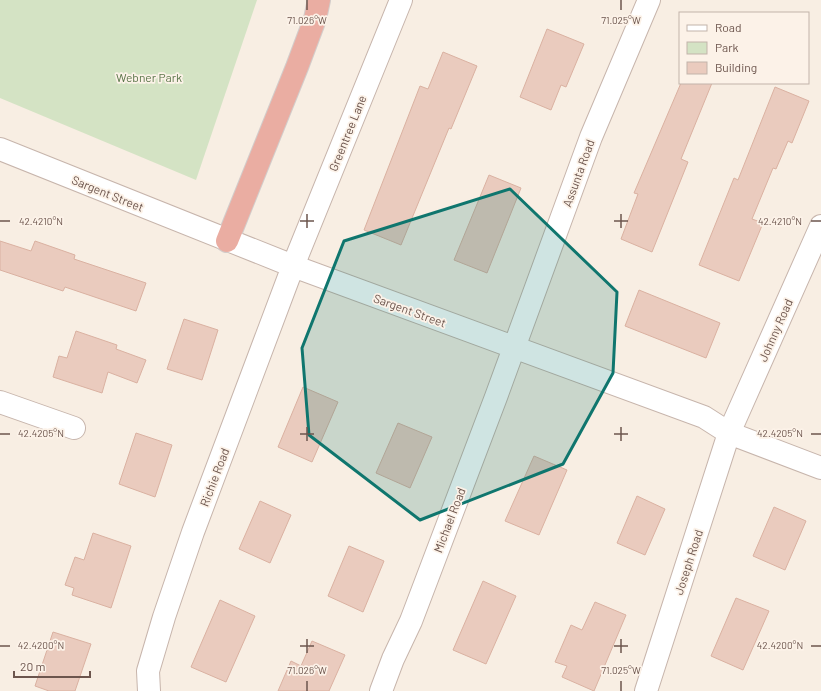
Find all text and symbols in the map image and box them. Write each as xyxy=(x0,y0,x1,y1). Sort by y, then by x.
legend xyxy=(679,12,809,84)
text: 71.026°W xyxy=(287,14,327,26)
text: 71.025°W xyxy=(601,14,641,26)
text: Road xyxy=(715,20,742,34)
text: Park xyxy=(715,40,739,54)
text: Building xyxy=(715,60,757,74)
park label: Webner Park xyxy=(116,70,182,84)
street label: Greentree Lane xyxy=(325,93,369,173)
street label: Assunta Road xyxy=(559,137,597,209)
street label: Sargent Street xyxy=(70,172,146,214)
text: 42.4210°N xyxy=(19,215,63,227)
text: 42.4210°N xyxy=(758,215,802,227)
street label: Sargent Street xyxy=(372,290,448,330)
street label: Johnny Road xyxy=(755,296,795,364)
text: 42.4205°N xyxy=(18,427,64,439)
text: 42.4205°N xyxy=(757,427,803,439)
street label: Richie Road xyxy=(196,446,232,508)
street label: Michael Road xyxy=(430,485,468,555)
street label: Joseph Road xyxy=(671,528,705,596)
text: 42.4200°N xyxy=(18,639,64,651)
text: 42.4200°N xyxy=(757,639,803,651)
scale bar xyxy=(14,653,90,679)
text: 20 m xyxy=(20,659,46,673)
text: 71.026°W xyxy=(287,664,327,676)
text: 71.025°W xyxy=(601,664,641,676)

